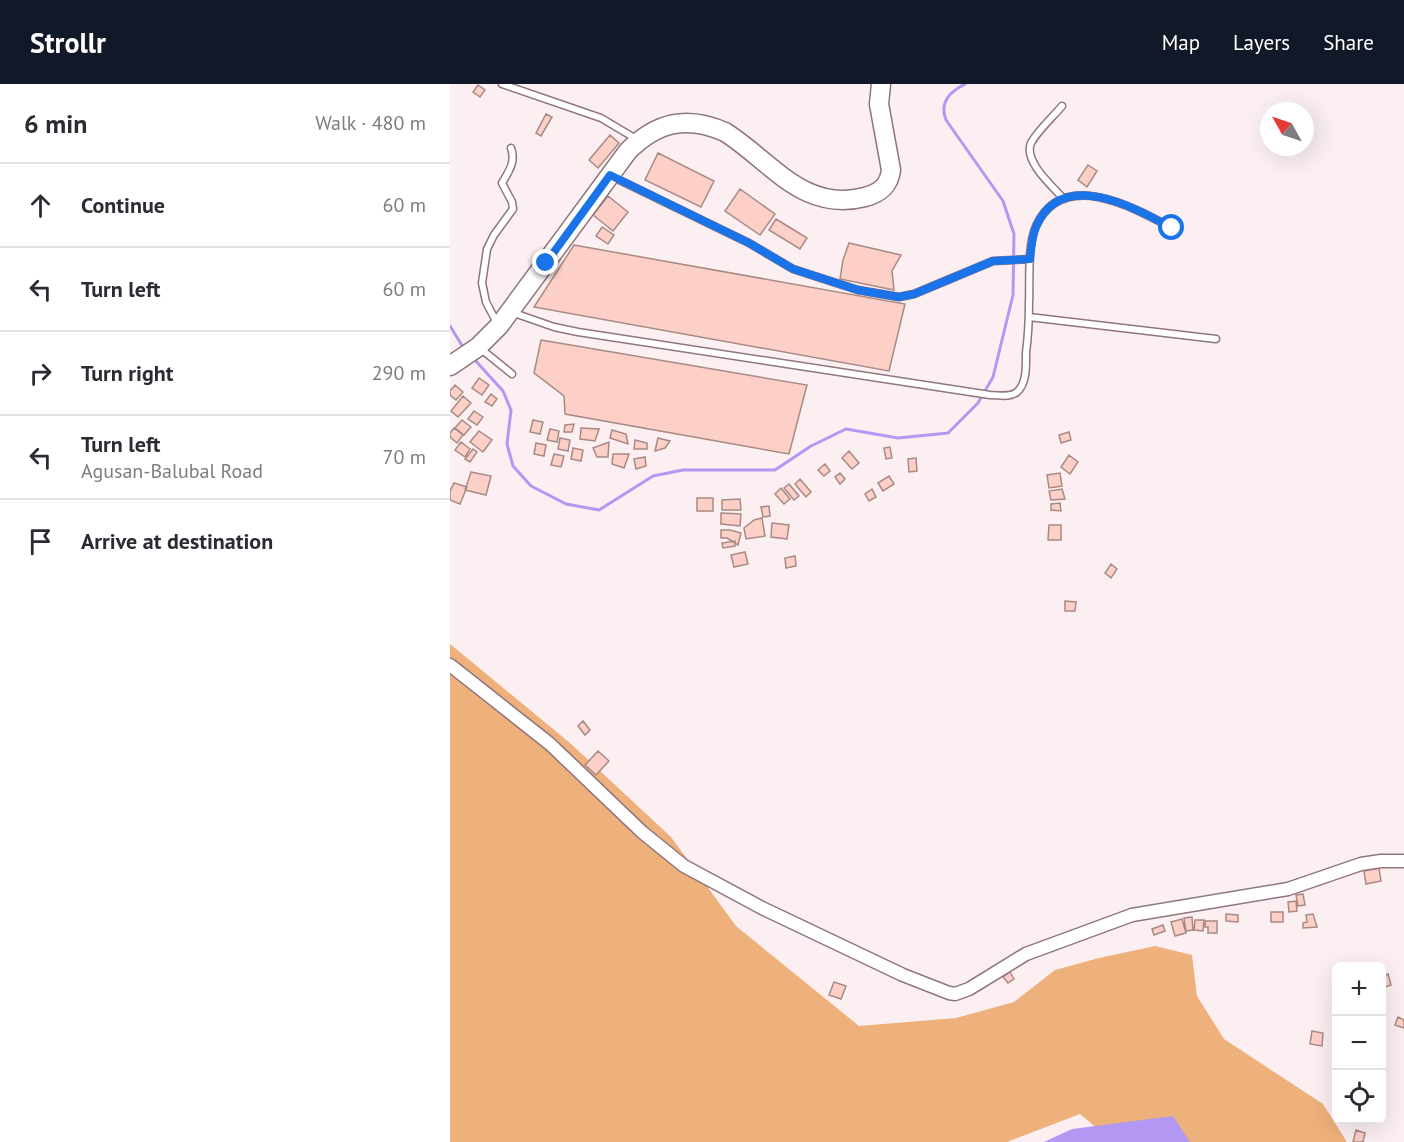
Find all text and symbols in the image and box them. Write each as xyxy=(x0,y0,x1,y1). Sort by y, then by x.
text: Strollr xyxy=(30,24,106,61)
text: Map xyxy=(1162,29,1200,56)
text: Layers xyxy=(1233,29,1290,56)
text: Share xyxy=(1323,29,1374,56)
north arrow xyxy=(1260,102,1314,156)
text: 6 min xyxy=(24,107,87,140)
text: Walk · 480 m xyxy=(315,110,426,136)
icon: ahead xyxy=(24,189,57,222)
text: Continue xyxy=(81,191,165,219)
text: 60 m xyxy=(383,192,426,218)
route start xyxy=(1158,214,1184,240)
route end xyxy=(532,249,558,275)
icon: left xyxy=(24,273,57,306)
text: Turn left xyxy=(81,275,161,303)
text: 60 m xyxy=(383,276,426,302)
icon: right xyxy=(24,357,57,390)
text: Turn right xyxy=(81,359,173,387)
text: 290 m xyxy=(372,360,426,386)
text: Turn left xyxy=(81,430,161,458)
icon: left xyxy=(24,441,57,474)
text: 70 m xyxy=(383,444,426,470)
text: Agusan-Balubal Road xyxy=(81,458,263,484)
icon: arrive xyxy=(24,525,57,558)
text: Arrive at destination xyxy=(81,527,273,555)
map controls xyxy=(1332,962,1386,1124)
button: + xyxy=(1332,962,1386,1016)
button: − xyxy=(1332,1016,1386,1070)
button: locate xyxy=(1332,1070,1386,1124)

